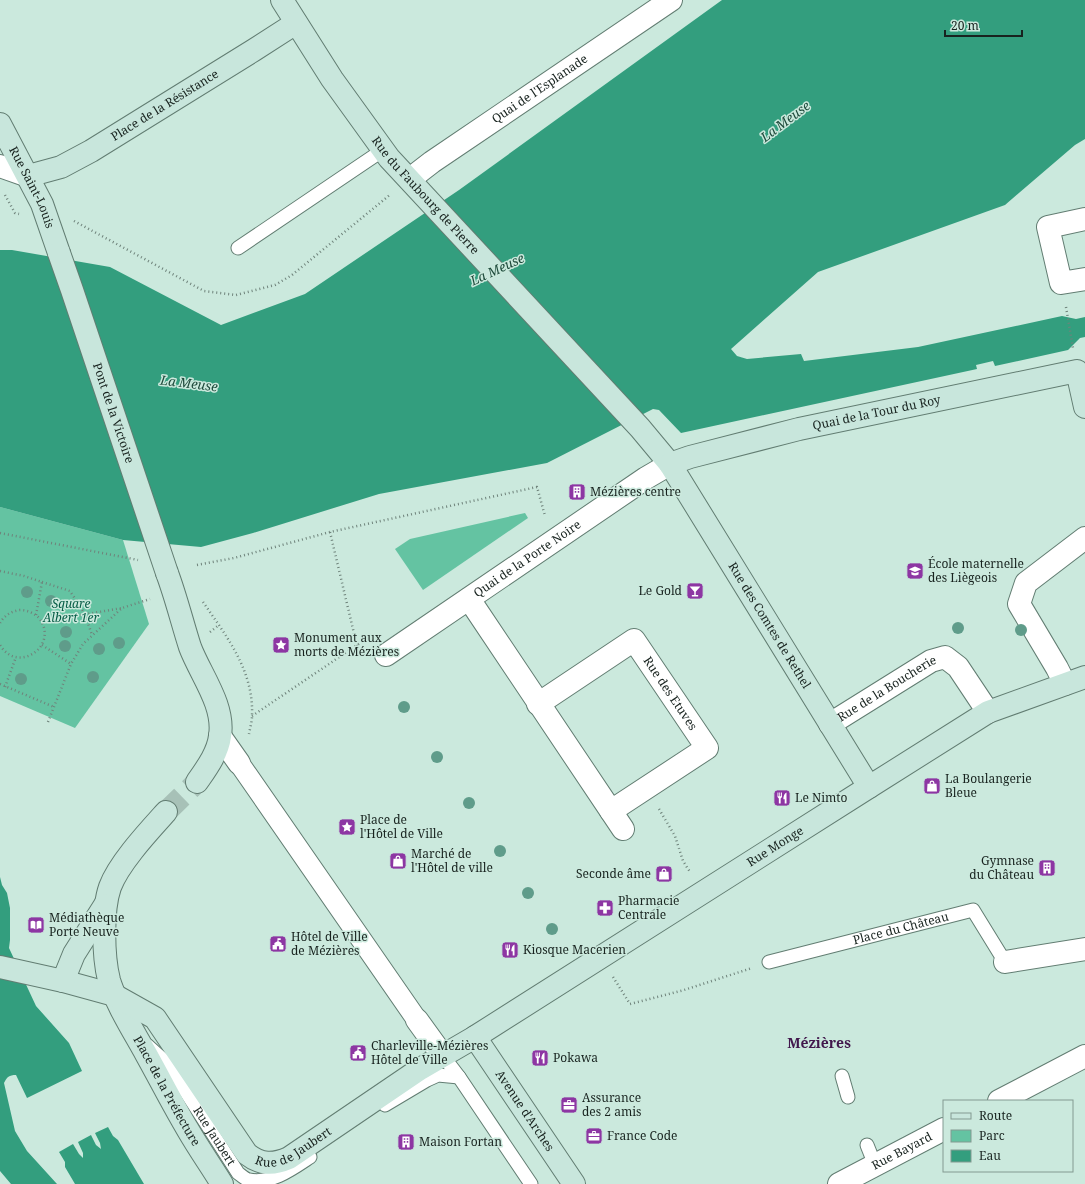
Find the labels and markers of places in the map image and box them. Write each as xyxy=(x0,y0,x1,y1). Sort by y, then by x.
building icon: Mézières centre xyxy=(567,482,587,502)
place label: Mézières centre xyxy=(590,483,681,500)
place label: École maternelle des Liègeois xyxy=(928,555,1024,586)
school or university icon: École maternelle des Liègeois xyxy=(905,561,925,581)
bar icon: Le Gold xyxy=(685,581,705,601)
place label: Le Gold xyxy=(638,582,683,599)
place label: Monument aux morts de Mézières xyxy=(294,629,399,660)
place icon: Monument aux morts de Mézières xyxy=(271,635,291,655)
place label: La Boulangerie Bleue xyxy=(945,770,1032,801)
shop icon: La Boulangerie Bleue xyxy=(922,776,942,796)
restaurant icon: Le Nimto xyxy=(772,788,792,808)
place label: Le Nimto xyxy=(795,789,848,806)
place label: Place de l'Hôtel de Ville xyxy=(360,811,443,842)
place icon: Place de l'Hôtel de Ville xyxy=(337,817,357,837)
place label: Marché de l'Hôtel de ville xyxy=(411,845,493,876)
shop icon: Marché de l'Hôtel de ville xyxy=(388,851,408,871)
place label: Gymnase du Château xyxy=(969,852,1034,883)
building icon: Gymnase du Château xyxy=(1037,858,1057,878)
shop icon: Seconde âme xyxy=(654,864,674,884)
place label: Seconde âme xyxy=(576,865,651,882)
place label: Pharmacie Centrale xyxy=(618,892,680,923)
pharmacy icon: Pharmacie Centrale xyxy=(595,898,615,918)
place label: Médiathèque Porte Neuve xyxy=(49,909,124,940)
library icon: Médiathèque Porte Neuve xyxy=(26,915,46,935)
place label: Hôtel de Ville de Mézières xyxy=(291,928,368,959)
public building icon: Hôtel de Ville de Mézières xyxy=(268,934,288,954)
restaurant icon: Kiosque Macerien xyxy=(500,940,520,960)
place label: Kiosque Macerien xyxy=(523,941,626,958)
place label: Charleville-Mézières Hôtel de Ville xyxy=(371,1037,488,1068)
public building icon: Charleville-Mézières Hôtel de Ville xyxy=(348,1043,368,1063)
restaurant icon: Pokawa xyxy=(530,1048,550,1068)
place label: Pokawa xyxy=(553,1049,598,1066)
place label: Assurance des 2 amis xyxy=(582,1089,642,1120)
office icon: Assurance des 2 amis xyxy=(559,1095,579,1115)
office icon: France Code xyxy=(584,1126,604,1146)
place label: France Code xyxy=(607,1127,678,1144)
building icon: Maison Fortan xyxy=(396,1132,416,1152)
place label: Maison Fortan xyxy=(419,1133,502,1150)

